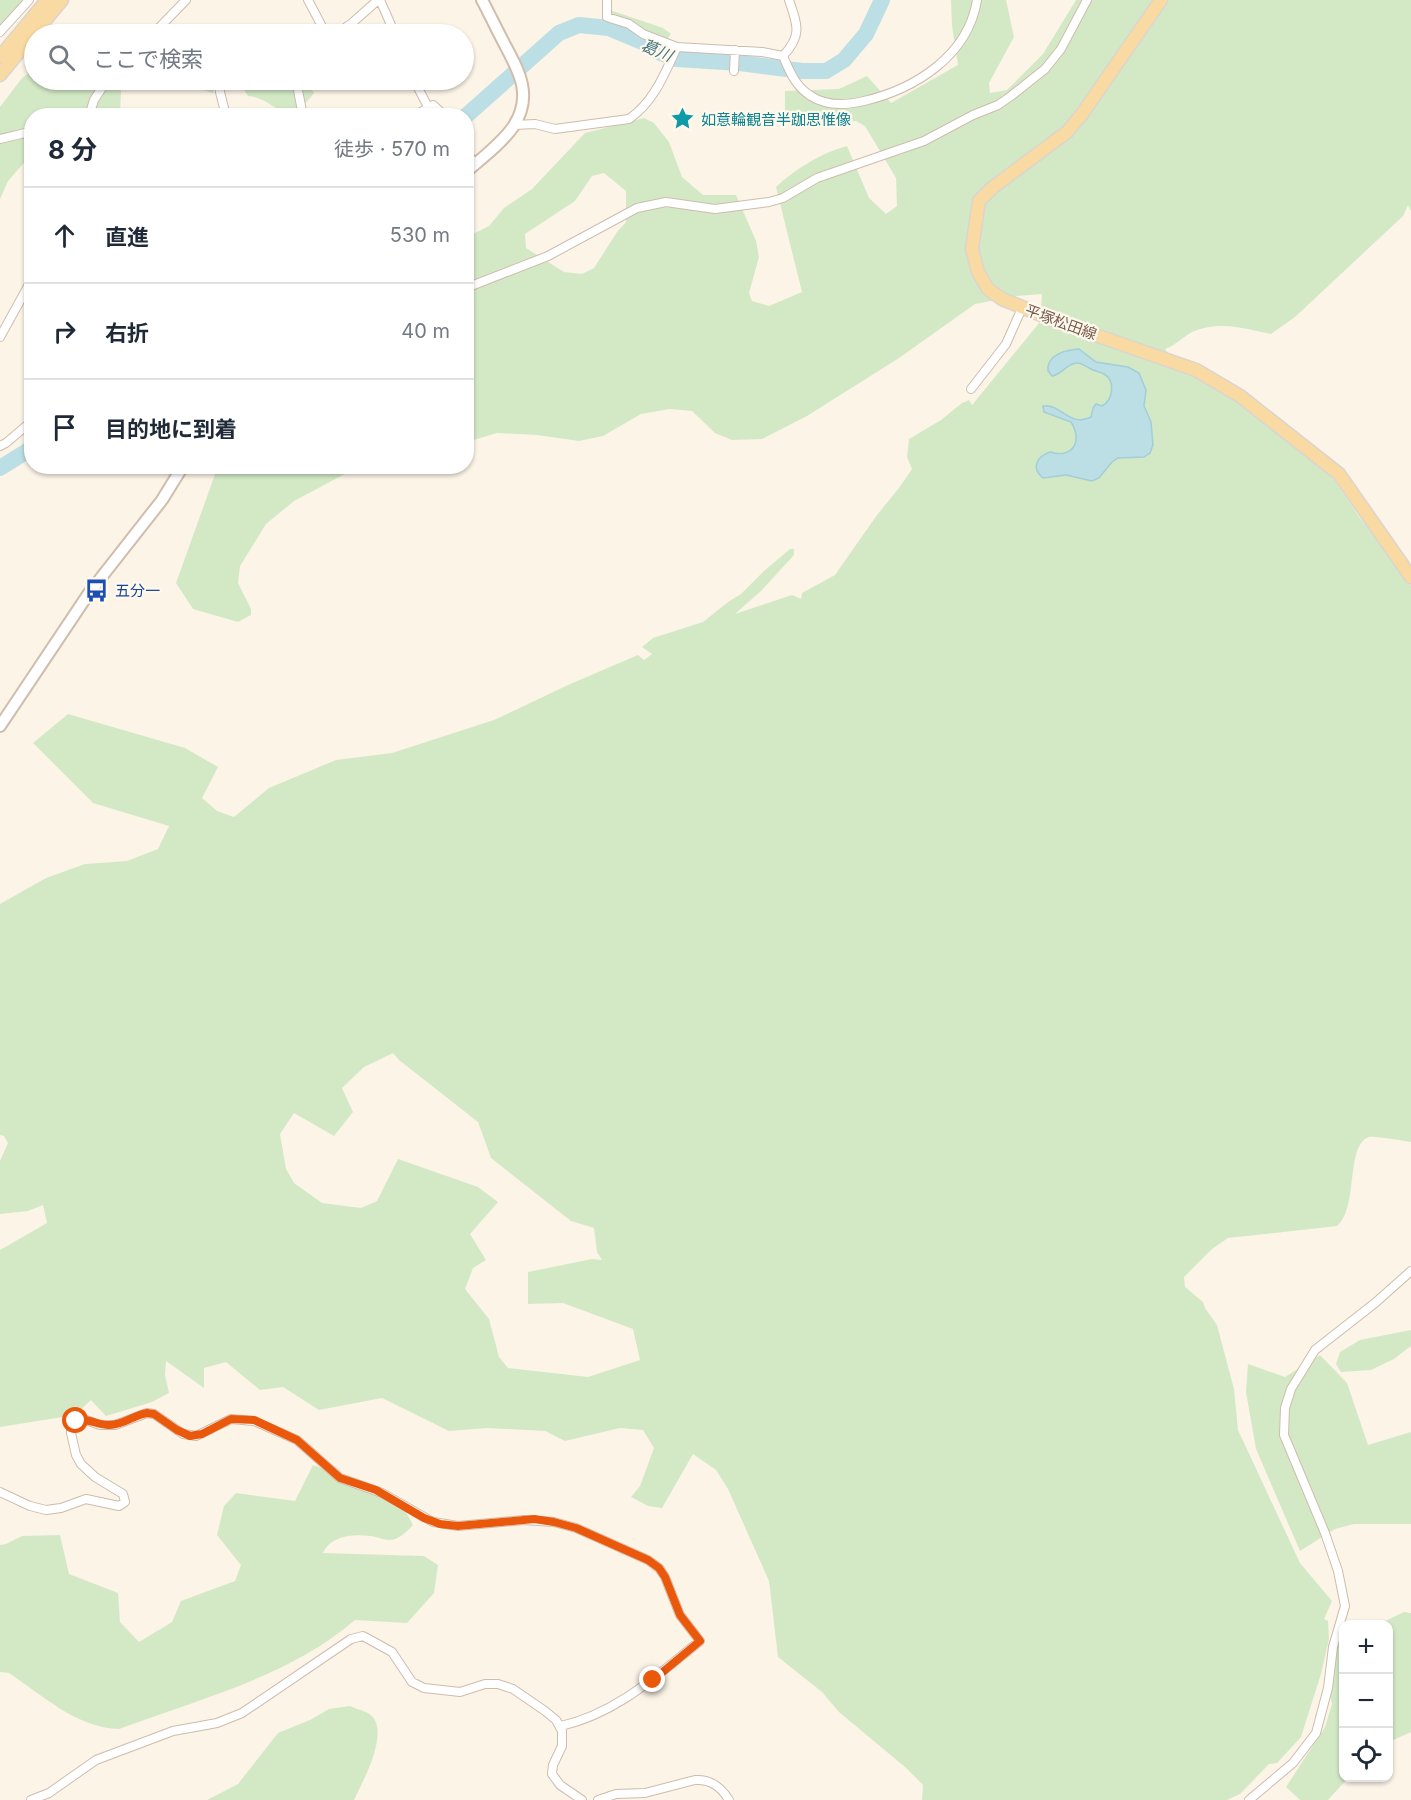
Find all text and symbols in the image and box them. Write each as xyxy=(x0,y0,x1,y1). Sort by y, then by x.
search box xyxy=(24,24,474,90)
water label: 葛川 xyxy=(638,35,677,66)
icon: search xyxy=(45,41,78,74)
text: ここで検索 xyxy=(93,46,203,72)
place icon: 如意輪観音半跏思惟像 xyxy=(670,106,696,132)
place label: 如意輪観音半跏思惟像 xyxy=(701,110,851,129)
text: 8 分 xyxy=(48,134,97,165)
text: 徒歩 · 570 m xyxy=(334,137,450,161)
icon: ahead xyxy=(48,219,81,252)
text: 530 m xyxy=(390,223,450,247)
text: 直進 xyxy=(105,224,149,250)
street label: 平塚松田線 xyxy=(1023,300,1099,344)
icon: right xyxy=(48,315,81,348)
text: 40 m xyxy=(401,319,450,343)
text: 右折 xyxy=(105,320,149,346)
icon: arrive xyxy=(48,411,81,444)
text: 目的地に到着 xyxy=(105,416,237,442)
bus stop icon: 五分一 xyxy=(84,577,110,603)
place label: 五分一 xyxy=(115,581,160,600)
route start xyxy=(62,1407,88,1433)
map controls xyxy=(1339,1620,1393,1782)
button: + xyxy=(1339,1620,1393,1674)
route end xyxy=(639,1666,665,1692)
button: − xyxy=(1339,1674,1393,1728)
button: locate xyxy=(1339,1728,1393,1782)

